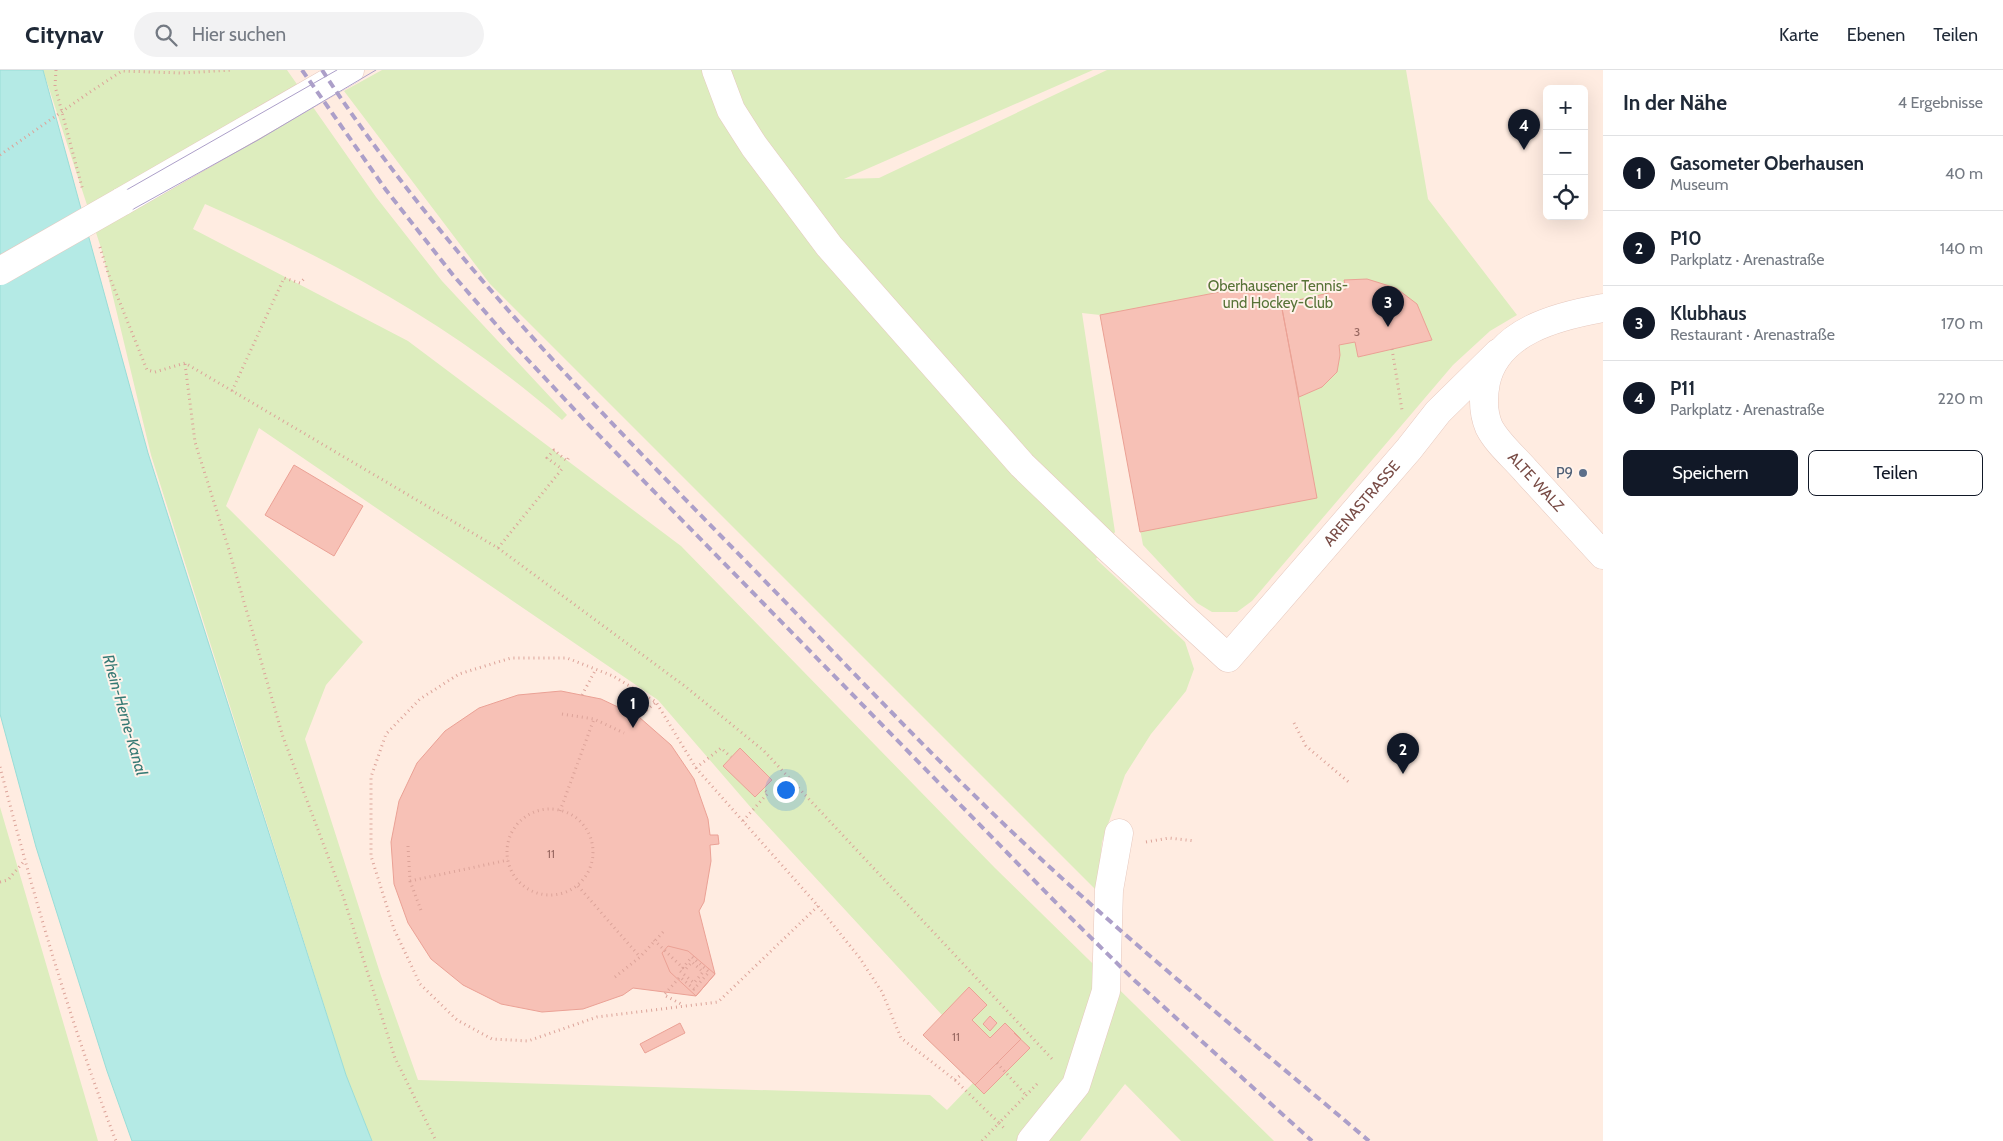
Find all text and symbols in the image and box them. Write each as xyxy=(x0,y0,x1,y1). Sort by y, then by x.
search box xyxy=(134,12,484,57)
text: Citynav xyxy=(25,20,104,49)
icon: search xyxy=(152,21,180,49)
text: Hier suchen xyxy=(192,23,286,46)
text: Karte xyxy=(1779,24,1819,46)
text: Ebenen xyxy=(1847,24,1905,46)
text: Teilen xyxy=(1933,24,1978,46)
map controls xyxy=(1543,85,1588,220)
button: + xyxy=(1543,85,1588,130)
text: In der Nähe xyxy=(1623,90,1727,115)
text: 4 Ergebnisse xyxy=(1898,93,1983,112)
pin: 4 xyxy=(1508,109,1540,150)
button: − xyxy=(1543,130,1588,175)
text: Gasometer Oberhausen xyxy=(1670,152,1864,175)
text: 1 xyxy=(1636,164,1642,183)
text: 40 m xyxy=(1945,164,1983,183)
button: locate xyxy=(1543,175,1588,220)
text: Museum xyxy=(1670,175,1728,194)
text: P10 xyxy=(1670,227,1702,250)
text: 2 xyxy=(1635,239,1643,258)
text: 140 m xyxy=(1940,239,1983,258)
text: Parkplatz · Arenastraße xyxy=(1670,250,1824,269)
park label: Oberhausener Tennis- und Hockey-Club xyxy=(1208,277,1348,312)
pin: 3 xyxy=(1372,286,1404,327)
text: Klubhaus xyxy=(1670,302,1747,325)
text: 3 xyxy=(1635,314,1643,333)
text: 170 m xyxy=(1941,314,1983,333)
house number: 3 xyxy=(1354,324,1360,339)
text: Restaurant · Arenastraße xyxy=(1670,325,1835,344)
text: P11 xyxy=(1670,377,1695,400)
text: 4 xyxy=(1634,389,1644,408)
text: 220 m xyxy=(1937,389,1983,408)
text: Parkplatz · Arenastraße xyxy=(1670,400,1824,419)
street label: ALTE WALZ xyxy=(1504,448,1568,516)
button: Speichern xyxy=(1623,450,1798,496)
button: Teilen xyxy=(1808,450,1983,496)
street label: ARENASTRASSE xyxy=(1320,457,1404,550)
place label: P9 xyxy=(1556,464,1573,482)
marker: P9 xyxy=(1577,467,1589,479)
water label: Rhein-Herne-Kanal xyxy=(99,652,151,778)
pin: 1 xyxy=(617,687,649,728)
pin: 2 xyxy=(1387,733,1419,774)
your location xyxy=(773,777,799,803)
house number: 11 xyxy=(547,846,555,861)
house number: 11 xyxy=(952,1029,960,1044)

